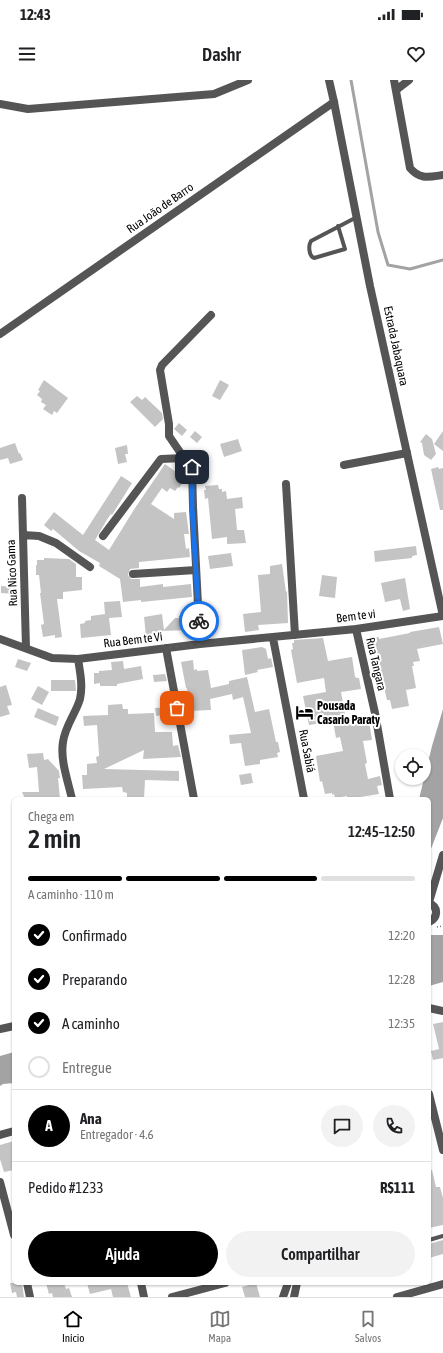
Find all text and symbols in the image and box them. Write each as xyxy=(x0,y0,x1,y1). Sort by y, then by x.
text: 12:43 xyxy=(20,6,51,23)
icon: menu xyxy=(16,43,38,65)
icon: heart xyxy=(405,43,427,65)
text: Dashr xyxy=(202,44,241,65)
street label: Rua João de Barro xyxy=(124,180,196,236)
street label: Estrada Jabaquara xyxy=(381,305,411,387)
pin xyxy=(175,450,209,484)
icon: home xyxy=(181,456,203,478)
street label: Rua Nico Gama xyxy=(4,539,20,607)
courier xyxy=(179,601,219,641)
street label: Bem te vi xyxy=(336,607,376,625)
icon: bike xyxy=(188,610,210,632)
street label: Rua Bem te Vi xyxy=(103,629,163,651)
street label: Rua Tangara xyxy=(363,636,389,692)
pin xyxy=(160,691,194,725)
icon: bag xyxy=(166,697,188,719)
place label: Pousada Casario Paraty xyxy=(317,699,380,727)
hotel icon: Pousada Casario Paraty xyxy=(294,703,314,723)
street label: Rua Sabiá xyxy=(296,728,318,774)
map controls xyxy=(395,749,431,785)
button: locate xyxy=(395,749,431,785)
text: Chega em xyxy=(28,809,74,824)
text: 12:45–12:50 xyxy=(348,823,415,840)
text: 2 min xyxy=(28,824,81,854)
text: A caminho · 110 m xyxy=(28,887,114,902)
icon: check xyxy=(28,924,50,946)
text: Confirmado xyxy=(62,927,127,944)
text: 12:20 xyxy=(388,928,415,943)
icon: check xyxy=(28,968,50,990)
text: Preparando xyxy=(62,971,127,988)
text: 12:28 xyxy=(388,972,415,987)
icon: check xyxy=(28,1012,50,1034)
text: A caminho xyxy=(62,1015,120,1032)
text: 12:35 xyxy=(388,1016,415,1031)
text: Entregue xyxy=(62,1059,112,1076)
button: chat xyxy=(321,1105,363,1147)
button: phone xyxy=(373,1105,415,1147)
text: Ana xyxy=(80,1110,102,1127)
text: A xyxy=(45,1117,53,1134)
text: Entregador · 4.6 xyxy=(80,1127,154,1142)
text: Pedido #1233 xyxy=(28,1179,104,1196)
text: R$111 xyxy=(380,1179,415,1196)
button: Ajuda xyxy=(28,1231,218,1277)
button: Compartilhar xyxy=(226,1231,415,1277)
tab: Início xyxy=(62,1308,84,1344)
tab: Mapa xyxy=(208,1308,231,1344)
tab: Salvos xyxy=(355,1308,381,1344)

